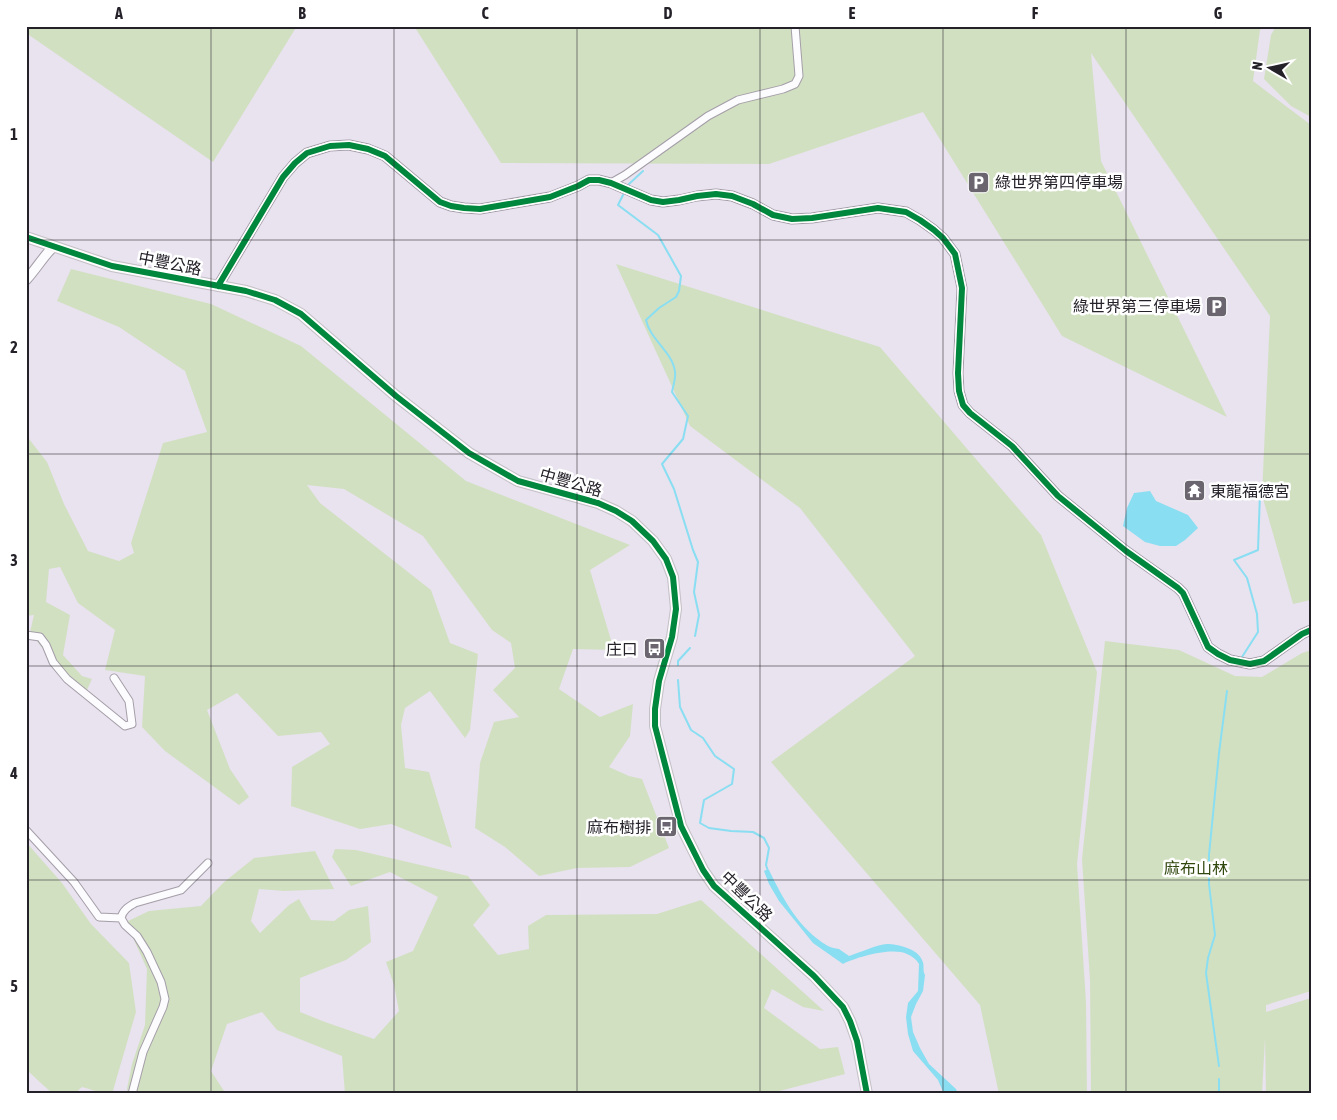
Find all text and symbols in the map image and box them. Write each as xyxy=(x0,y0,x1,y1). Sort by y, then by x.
text: A xyxy=(114,4,123,22)
text: B xyxy=(298,4,306,22)
text: C xyxy=(481,4,489,22)
text: D xyxy=(664,4,673,22)
text: E xyxy=(849,4,856,22)
text: F xyxy=(1032,4,1039,22)
text: G xyxy=(1214,4,1223,22)
north arrow xyxy=(1244,42,1294,92)
text: N xyxy=(1249,61,1266,71)
text: 1 xyxy=(10,125,18,143)
parking icon: 綠世界第四停車場 xyxy=(967,170,991,194)
place label: 綠世界第四停車場 xyxy=(995,173,1123,191)
street label: 中豐公路 xyxy=(137,248,203,278)
parking icon: 綠世界第三停車場 xyxy=(1205,294,1229,318)
place label: 綠世界第三停車場 xyxy=(1073,297,1201,315)
text: 2 xyxy=(10,338,18,356)
street label: 中豐公路 xyxy=(538,465,604,499)
temple icon: 東龍福德宮 xyxy=(1182,479,1206,503)
place label: 東龍福德宮 xyxy=(1210,482,1290,500)
text: 3 xyxy=(10,551,18,569)
bus stop icon: 庄口 xyxy=(642,637,666,661)
place label: 庄口 xyxy=(606,640,638,658)
text: 4 xyxy=(9,764,18,782)
bus stop icon: 麻布樹排 xyxy=(655,815,679,839)
place label: 麻布樹排 xyxy=(587,818,651,836)
park label: 麻布山林 xyxy=(1164,859,1228,877)
street label: 中豐公路 xyxy=(718,867,776,925)
text: 5 xyxy=(10,977,18,995)

